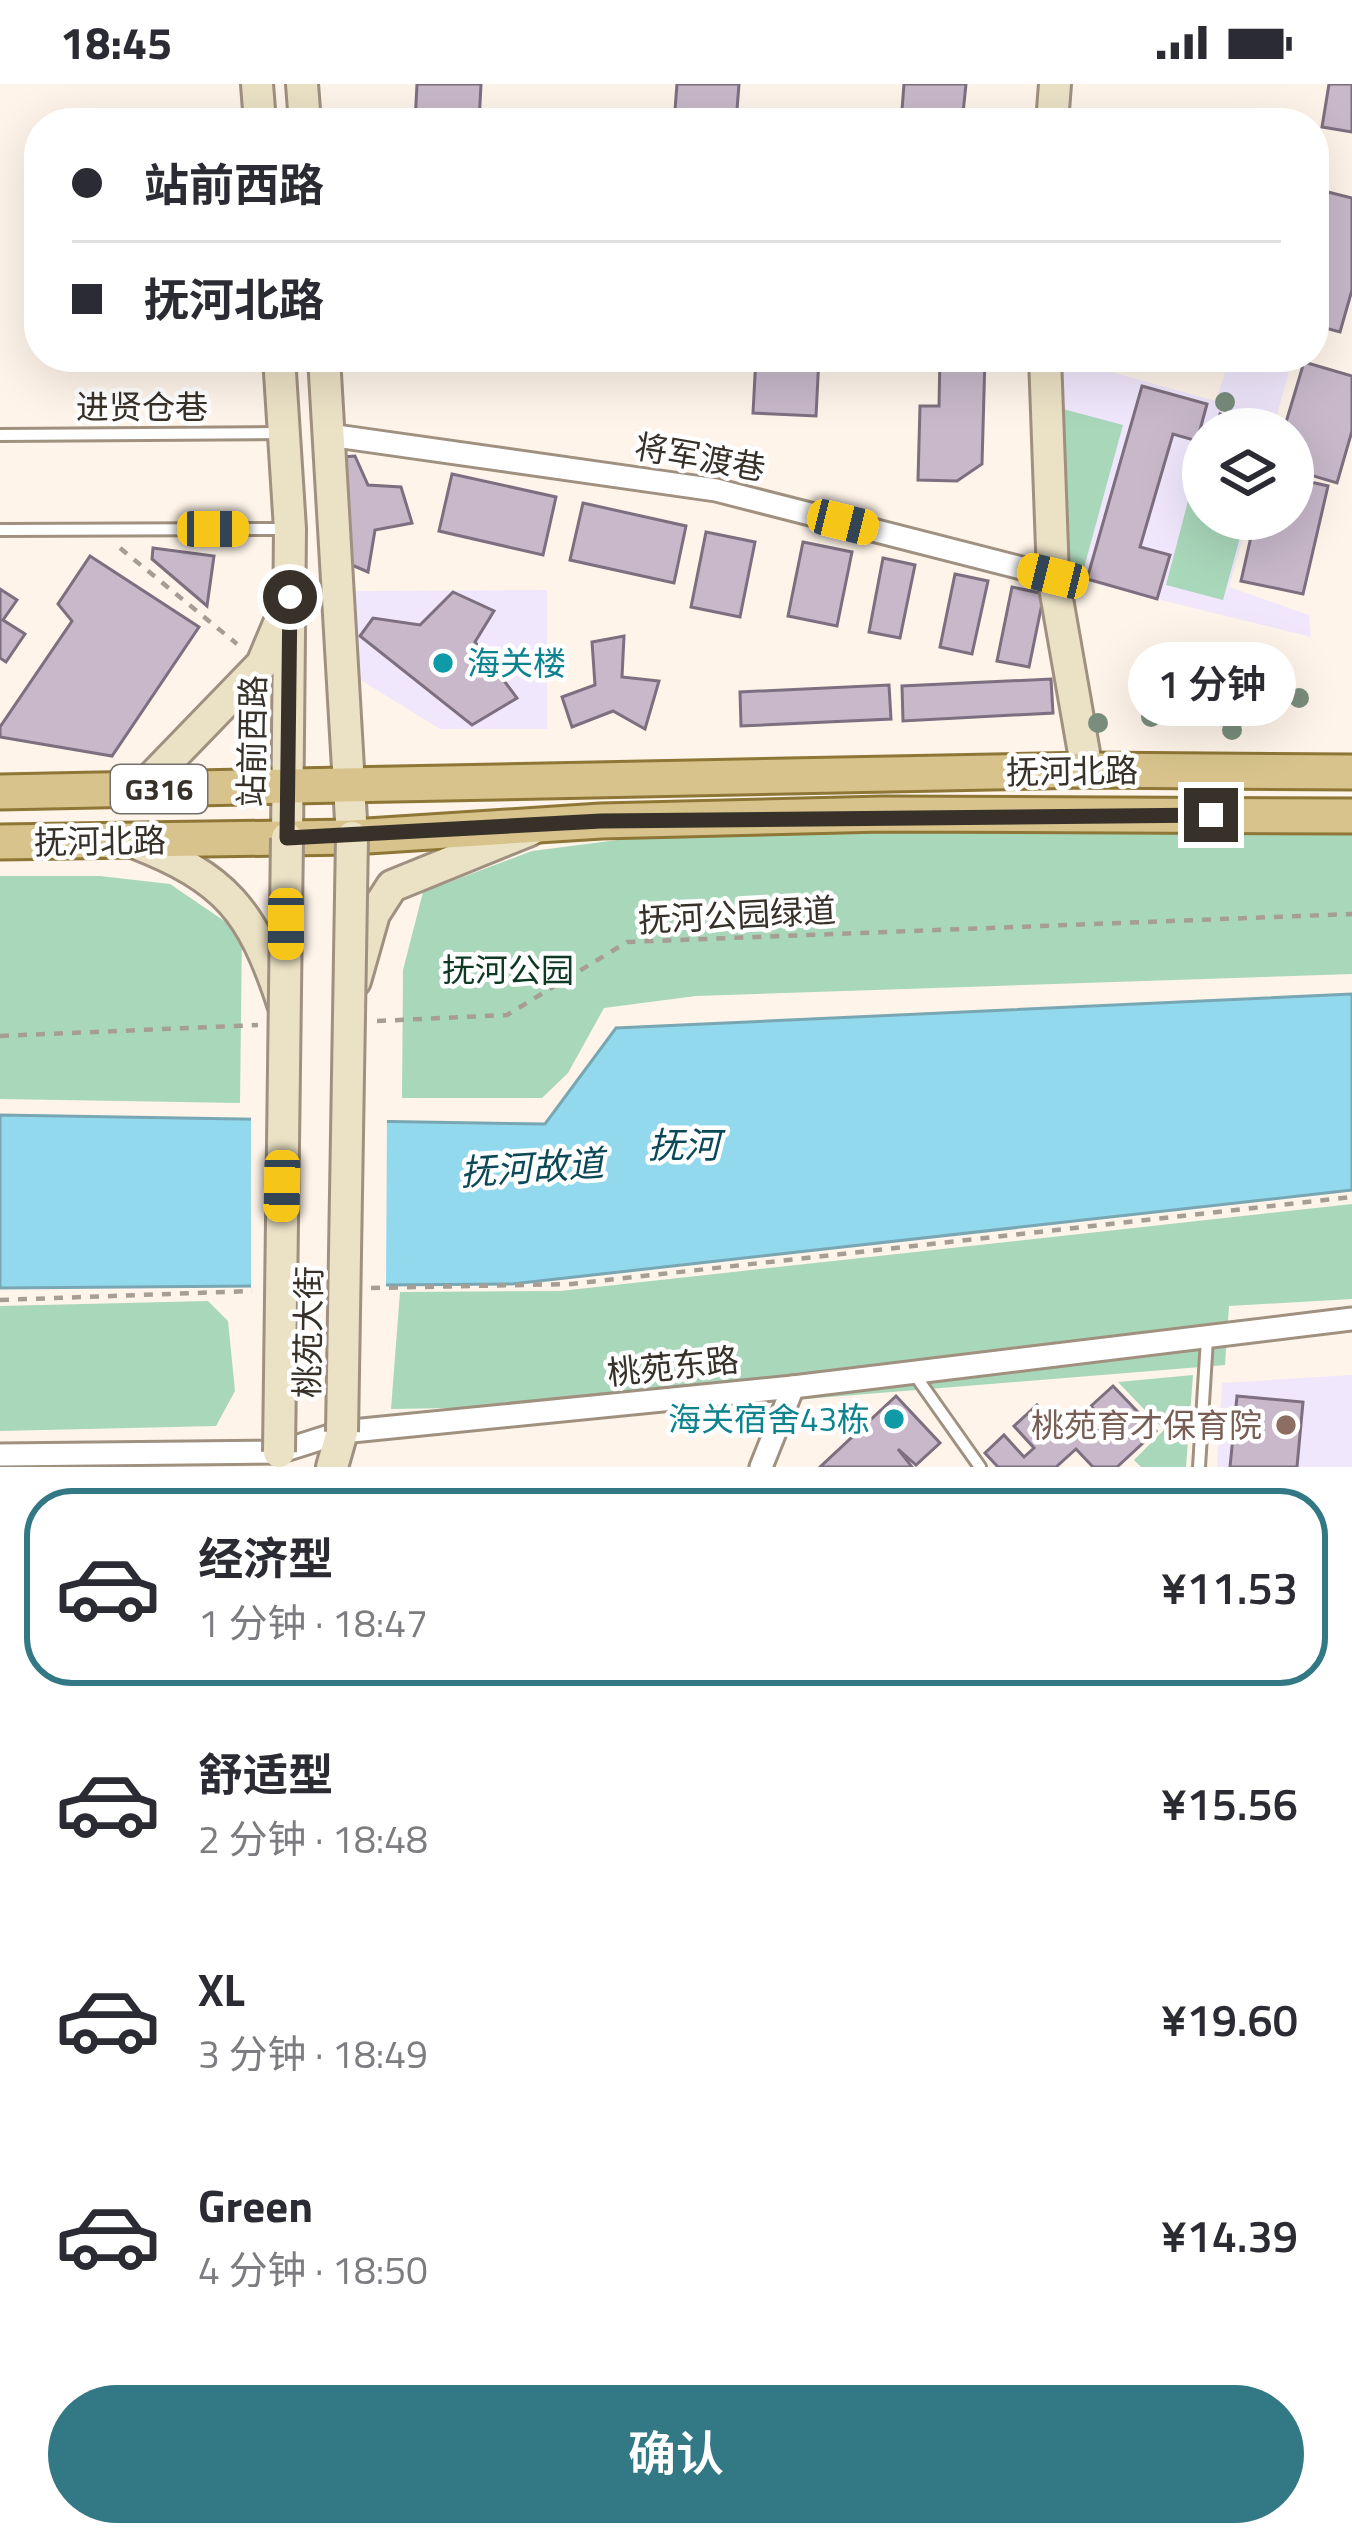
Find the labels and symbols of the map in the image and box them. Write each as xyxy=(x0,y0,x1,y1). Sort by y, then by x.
street label: 进贤仓巷 xyxy=(76,382,208,432)
street label: 将军渡巷 xyxy=(631,421,769,493)
car xyxy=(804,496,882,548)
car xyxy=(177,511,249,547)
car xyxy=(1014,550,1092,602)
route start xyxy=(263,570,317,624)
place label: 海关楼 xyxy=(467,638,566,688)
callout: 1 分钟 xyxy=(1127,641,1295,725)
marker: 海关楼 xyxy=(430,650,456,676)
street label: 站前西路 xyxy=(226,675,278,807)
street label: 抚河北路 xyxy=(1006,745,1138,797)
road number: G316 xyxy=(111,765,207,813)
route end xyxy=(1184,788,1238,842)
street label: 抚河北路 xyxy=(34,815,166,867)
street label: 抚河公园绿道 xyxy=(637,885,837,945)
car xyxy=(268,888,304,960)
park label: 抚河公园 xyxy=(442,945,574,995)
water label: 抚河 xyxy=(648,1117,726,1172)
water label: 抚河故道 xyxy=(458,1134,611,1199)
car xyxy=(263,1150,301,1222)
street label: 桃苑大街 xyxy=(282,1266,334,1398)
street label: 桃苑东路 xyxy=(605,1334,741,1398)
place label: 海关宿舍43栋 xyxy=(668,1394,870,1444)
place label: 桃苑育才保育院 xyxy=(1031,1400,1262,1450)
marker: 海关宿舍43栋 xyxy=(881,1406,907,1432)
marker: 桃苑育才保育院 xyxy=(1273,1412,1299,1438)

